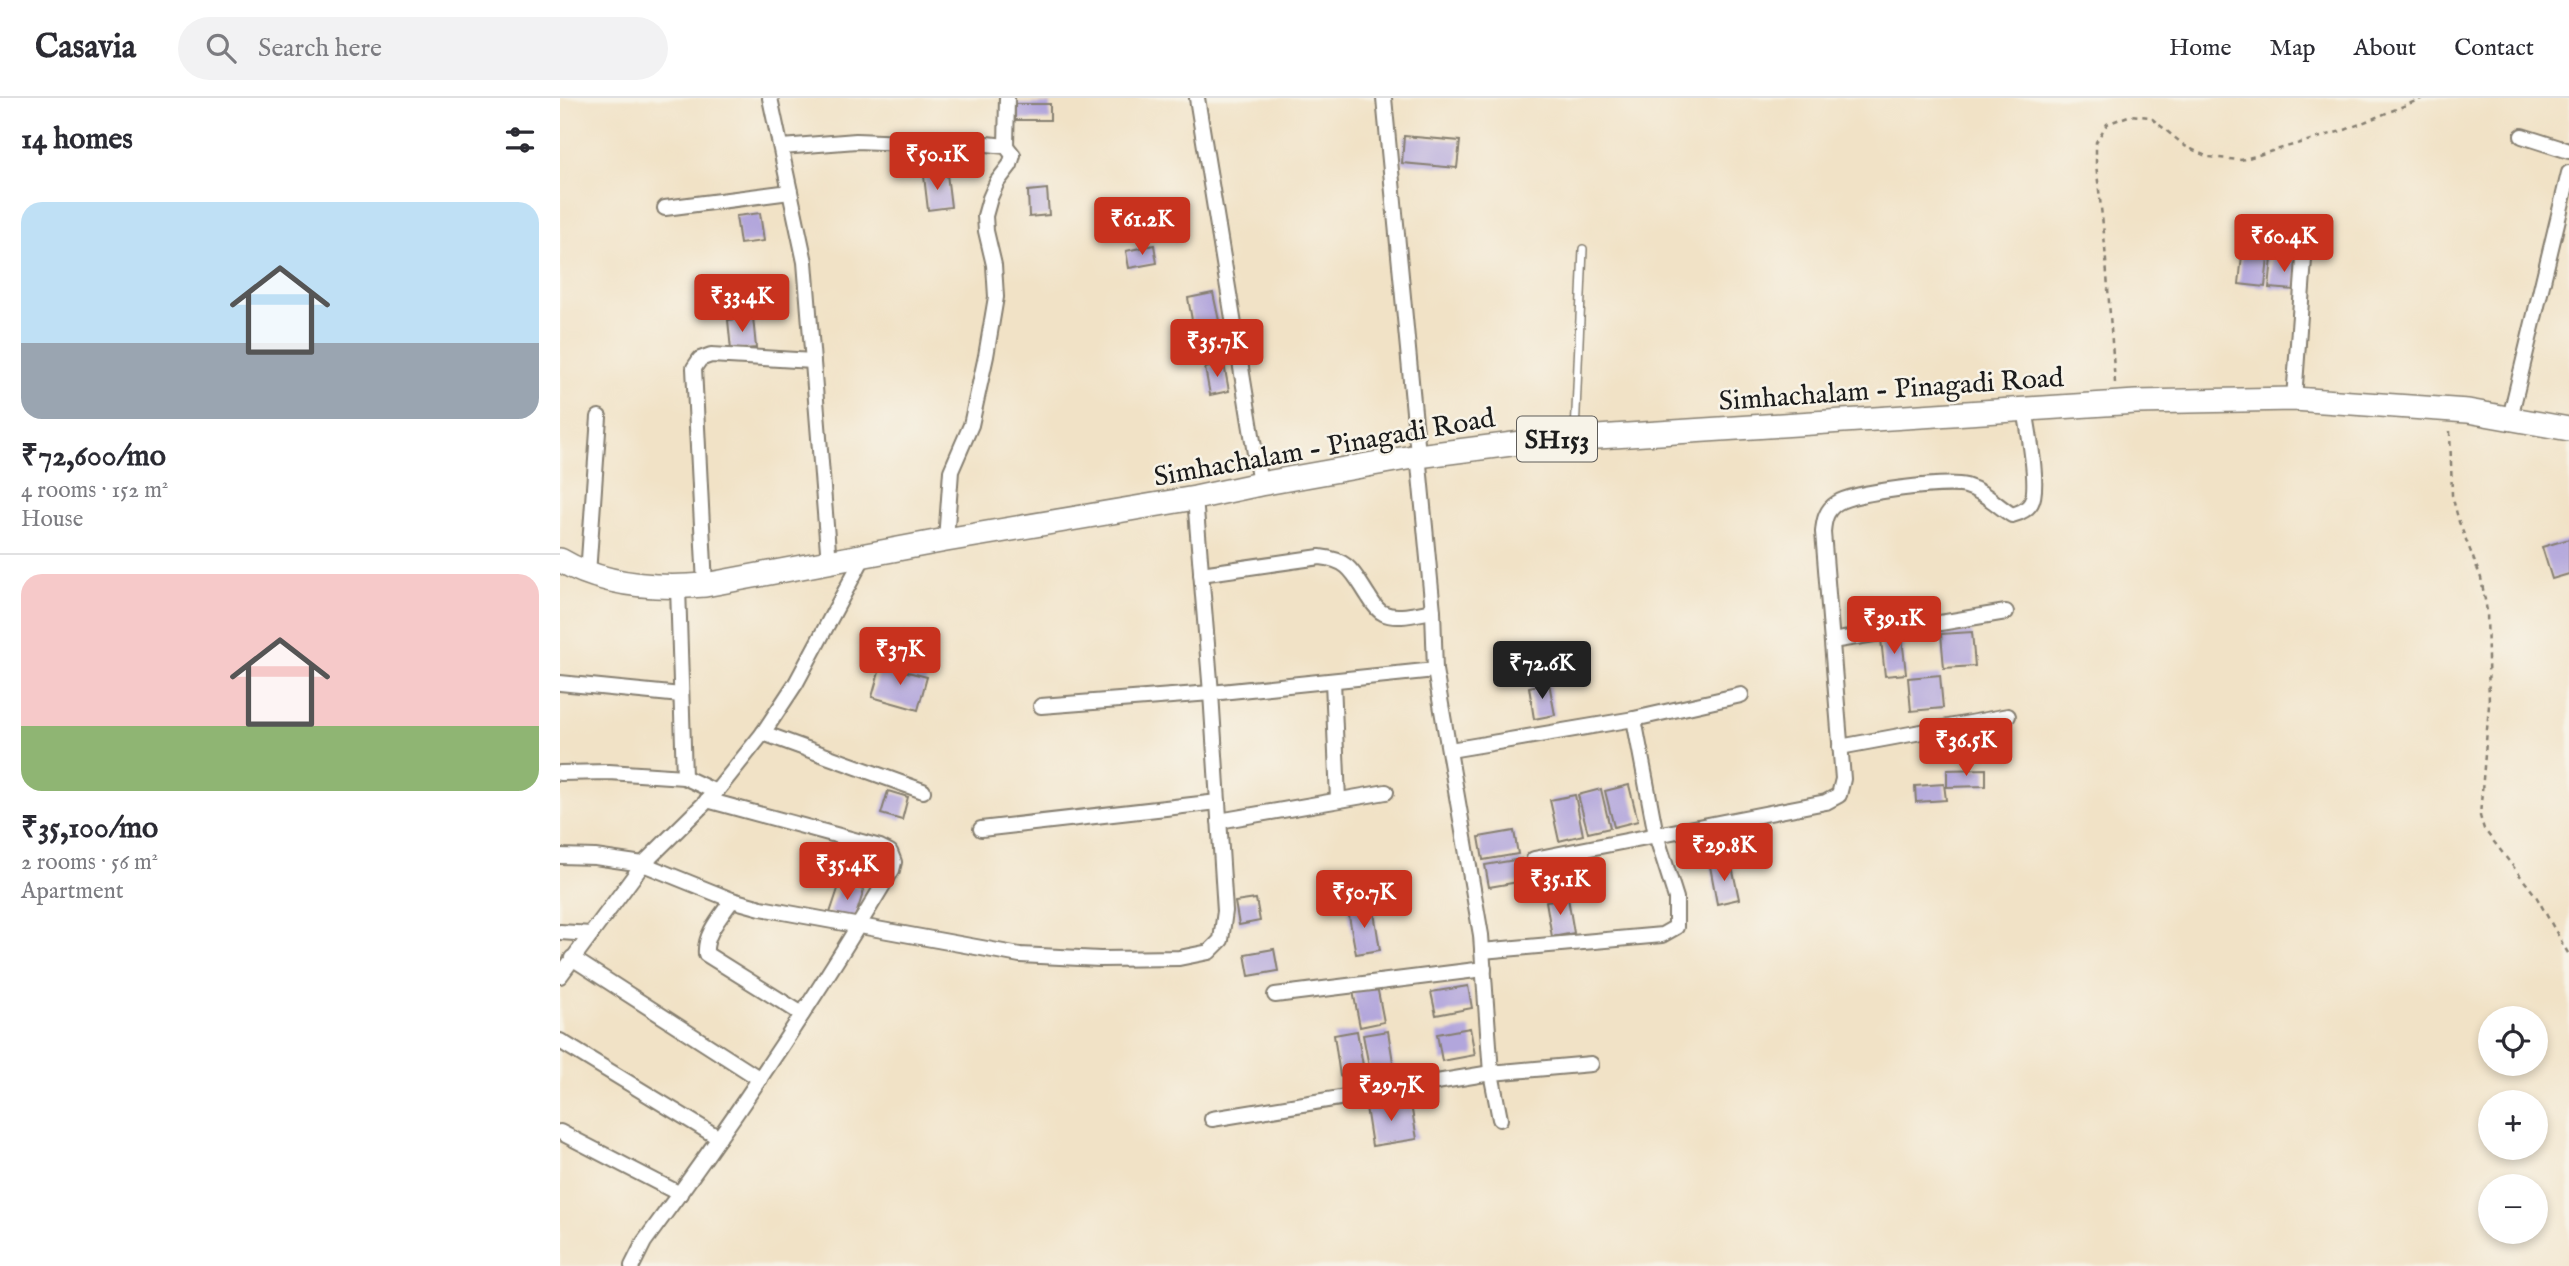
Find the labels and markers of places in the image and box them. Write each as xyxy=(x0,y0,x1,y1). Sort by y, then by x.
pin: ₹50.1K xyxy=(880,132,994,192)
pin: ₹61.2K xyxy=(1085,198,1199,257)
pin: ₹60.4K xyxy=(2227,214,2341,274)
pin: ₹33.4K xyxy=(685,274,799,334)
pin: ₹35.7K xyxy=(1160,320,1274,379)
pin: ₹39.1K xyxy=(1837,596,1951,656)
pin: ₹37K xyxy=(859,628,941,687)
pin: ₹72.6K xyxy=(1485,642,1599,701)
pin: ₹36.5K xyxy=(1909,718,2023,778)
pin: ₹29.8K xyxy=(1667,824,1781,883)
pin: ₹35.4K xyxy=(790,842,904,902)
pin: ₹35.1K xyxy=(1503,858,1617,917)
pin: ₹50.7K xyxy=(1307,870,1421,930)
pin: ₹29.7K xyxy=(1334,1063,1448,1123)

